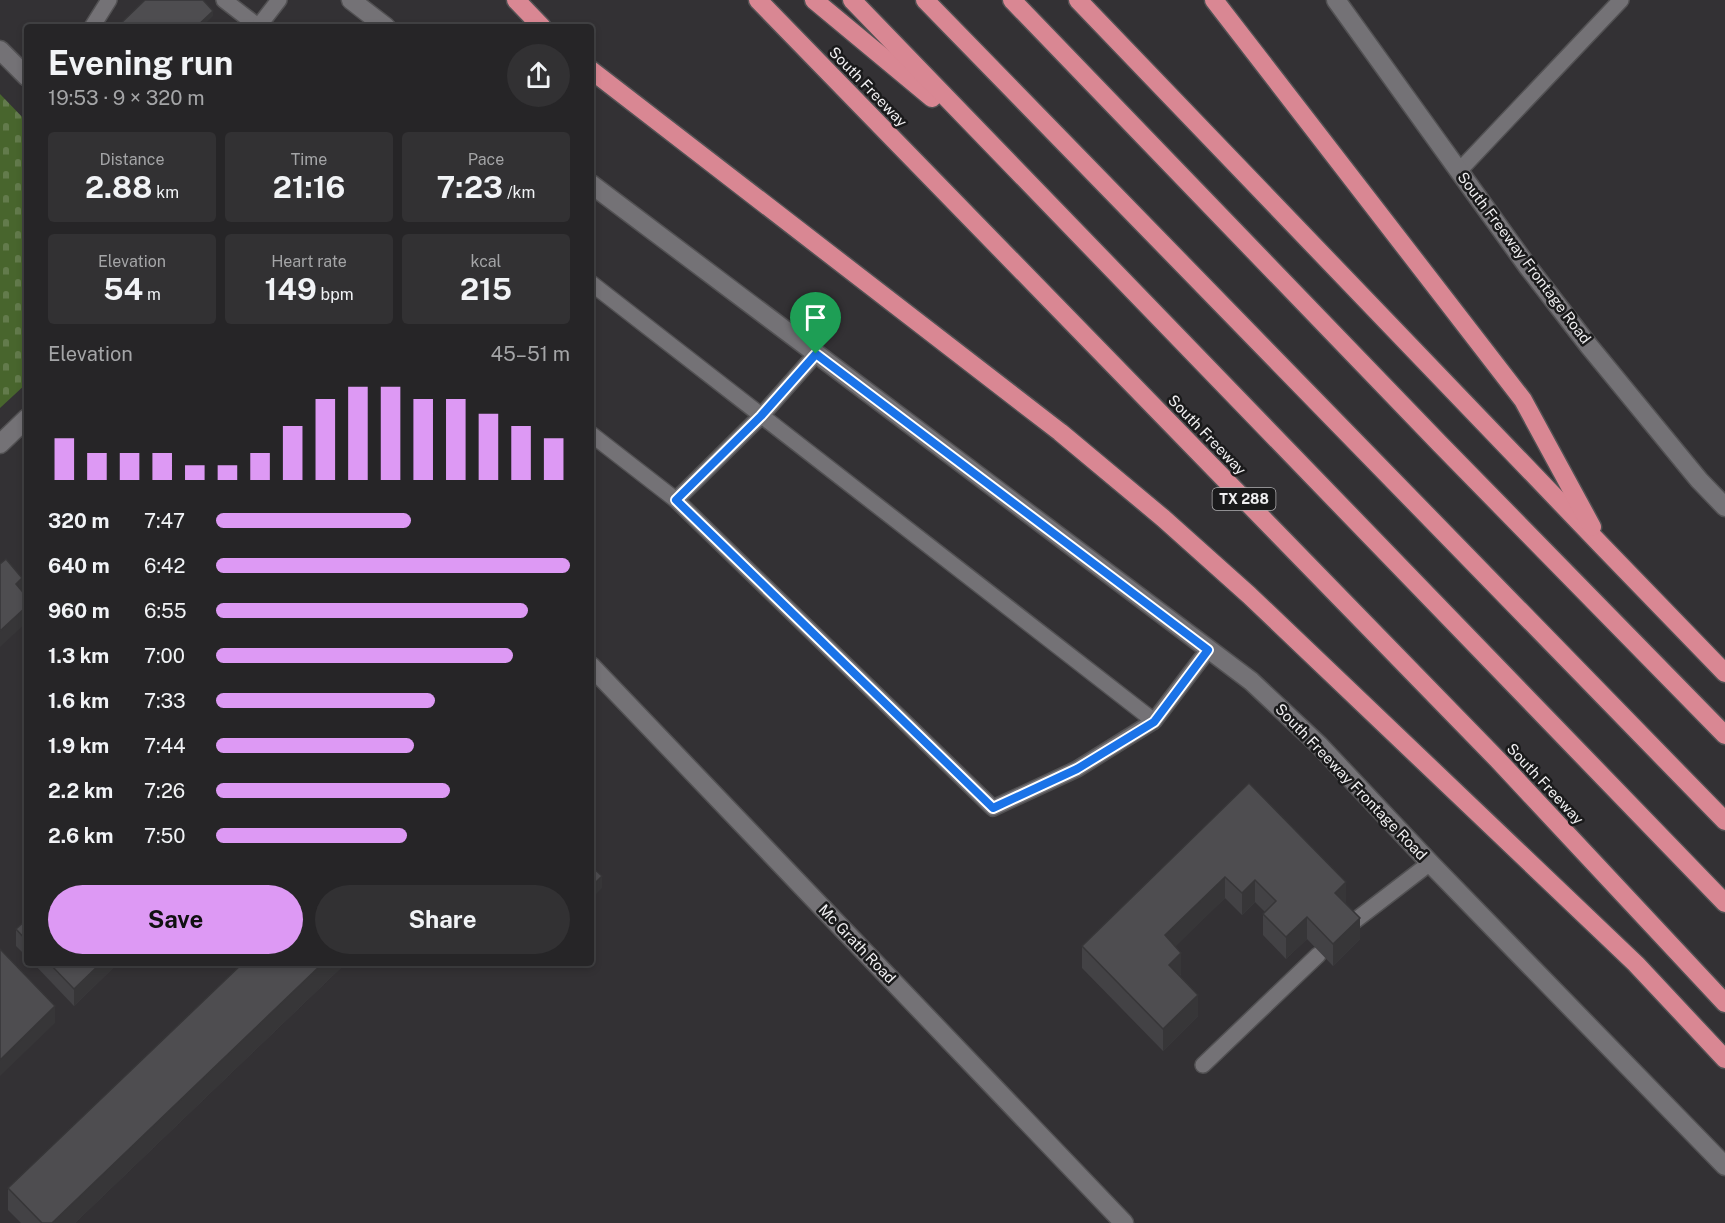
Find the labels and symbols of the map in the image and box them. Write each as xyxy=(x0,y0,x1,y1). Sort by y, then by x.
street label: South Freeway xyxy=(826,43,911,130)
street label: South Freeway Frontage Road xyxy=(1454,169,1594,347)
pin xyxy=(790,292,841,354)
street label: South Freeway xyxy=(1165,391,1250,478)
road number: TX 288 xyxy=(1212,488,1276,510)
street label: South Freeway Frontage Road xyxy=(1272,700,1431,863)
street label: South Freeway xyxy=(1504,740,1587,828)
street label: Mc Grath Road xyxy=(815,901,899,987)

